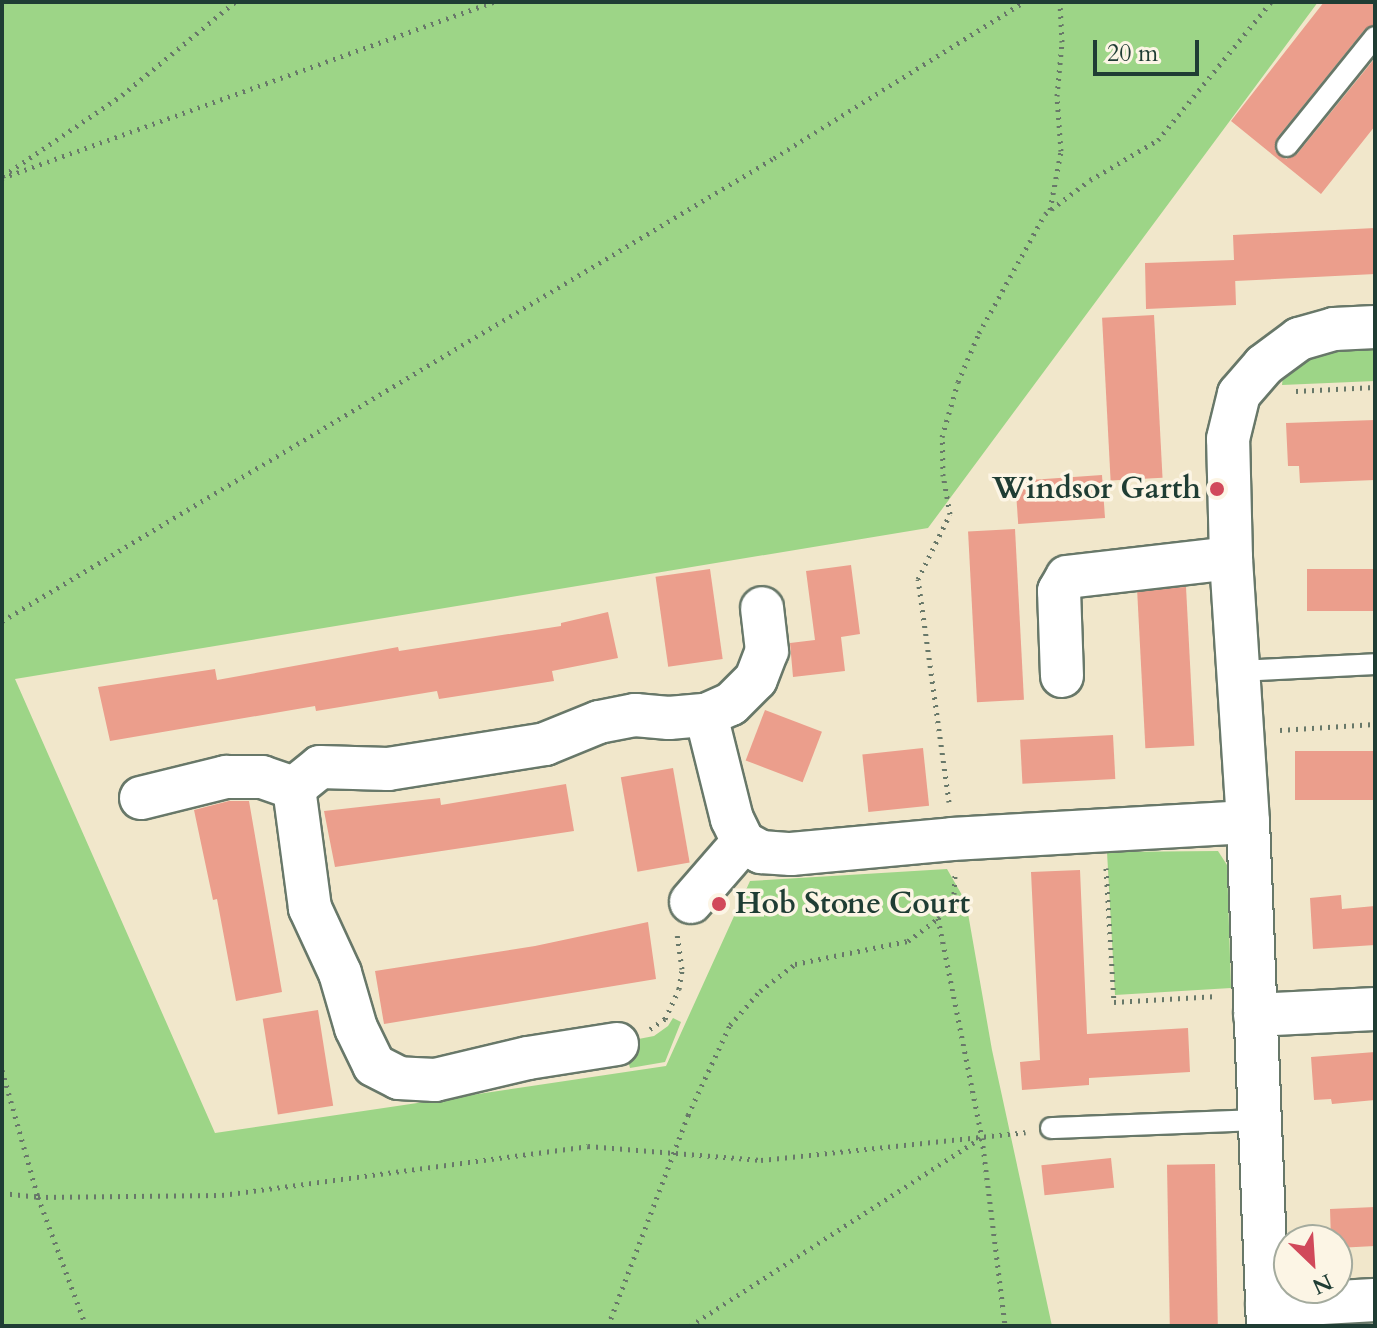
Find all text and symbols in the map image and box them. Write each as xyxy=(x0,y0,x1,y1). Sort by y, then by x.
scale bar xyxy=(1097,24,1203,74)
text: 20 m xyxy=(1107,37,1158,70)
place label: Windsor Garth xyxy=(992,471,1201,507)
marker: Windsor Garth xyxy=(1208,480,1226,498)
place label: Hob Stone Court xyxy=(735,886,970,922)
marker: Hob Stone Court xyxy=(710,895,728,913)
north arrow xyxy=(1273,1224,1353,1304)
text: N xyxy=(1307,1266,1337,1302)

